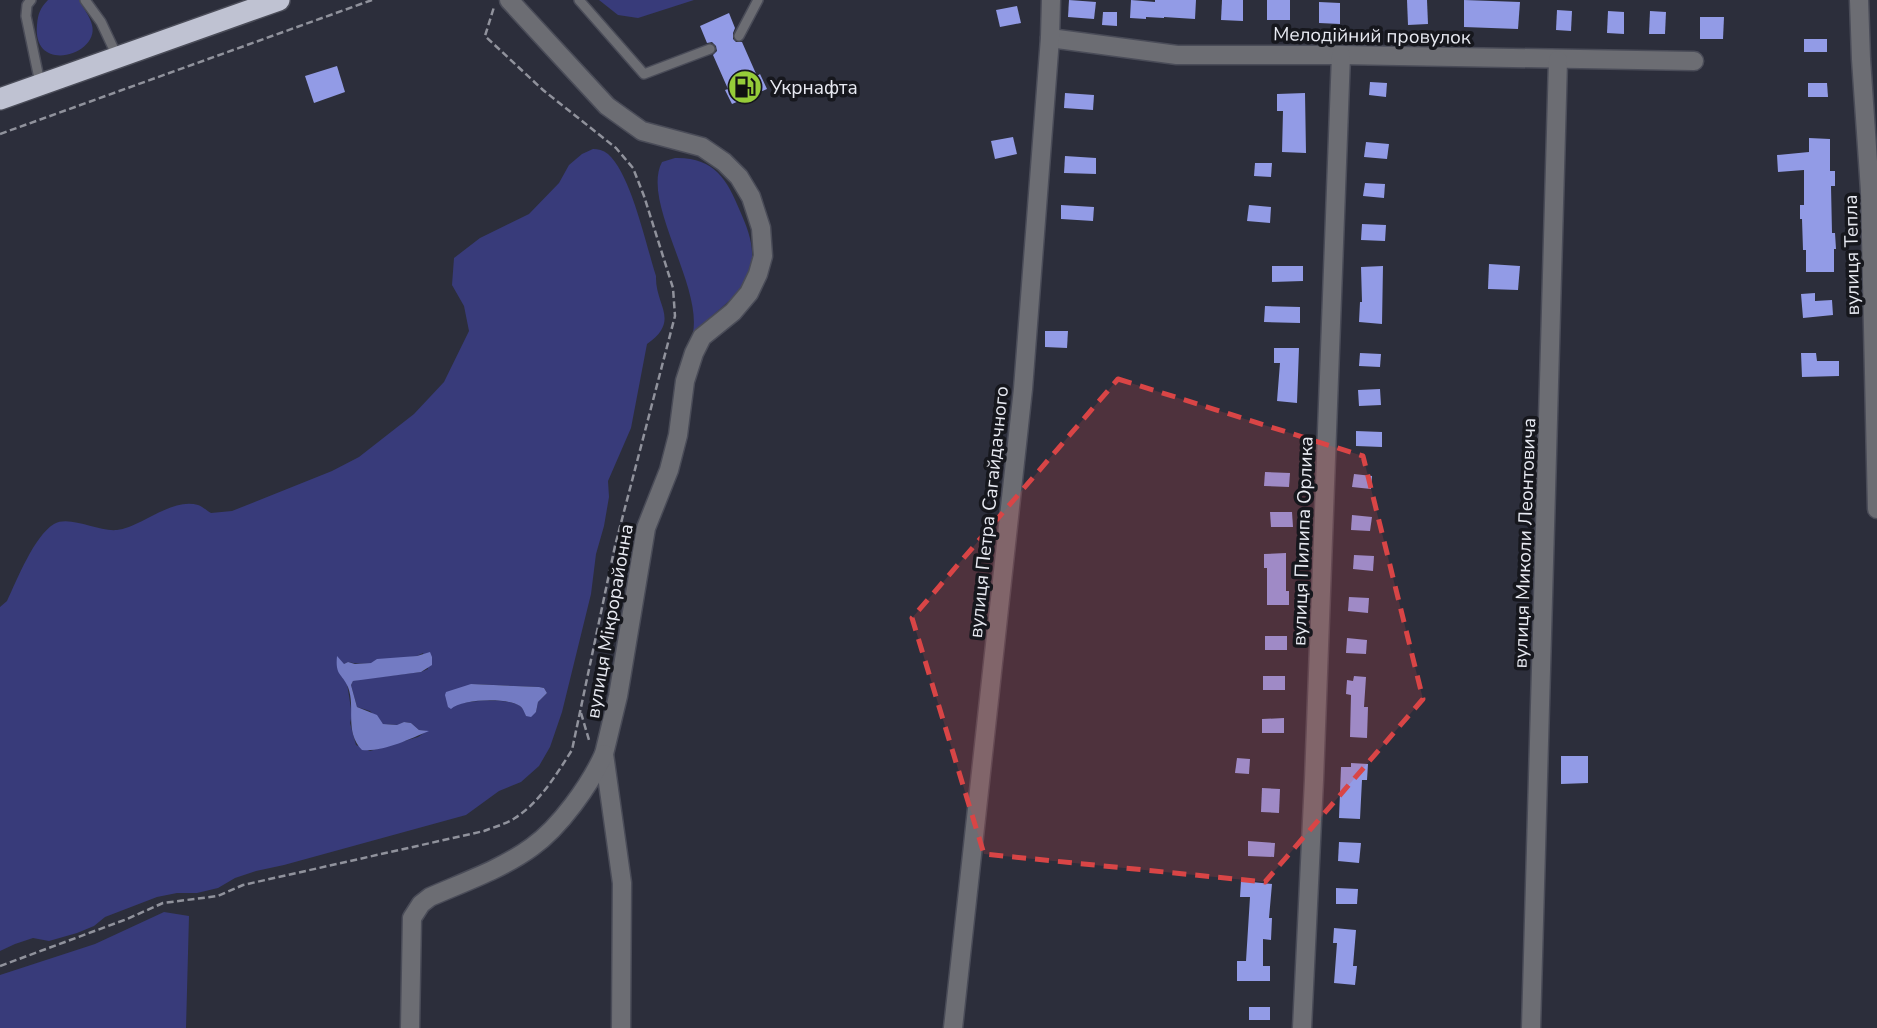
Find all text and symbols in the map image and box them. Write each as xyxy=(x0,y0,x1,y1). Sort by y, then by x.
street label: Мелодійний провулок xyxy=(1273,21,1471,51)
fuel station icon: Укрнафта xyxy=(726,68,764,106)
place label: Укрнафта xyxy=(769,75,858,101)
street label: вулиця Тепла xyxy=(1838,194,1866,316)
street label: вулиця Петра Сагайдачного xyxy=(963,385,1015,639)
street label: вулиця Миколи Леонтовича xyxy=(1508,417,1542,669)
street label: вулиця Пилипа Орлика xyxy=(1286,436,1320,646)
street label: вулиця Мікрорайонна xyxy=(580,522,640,720)

